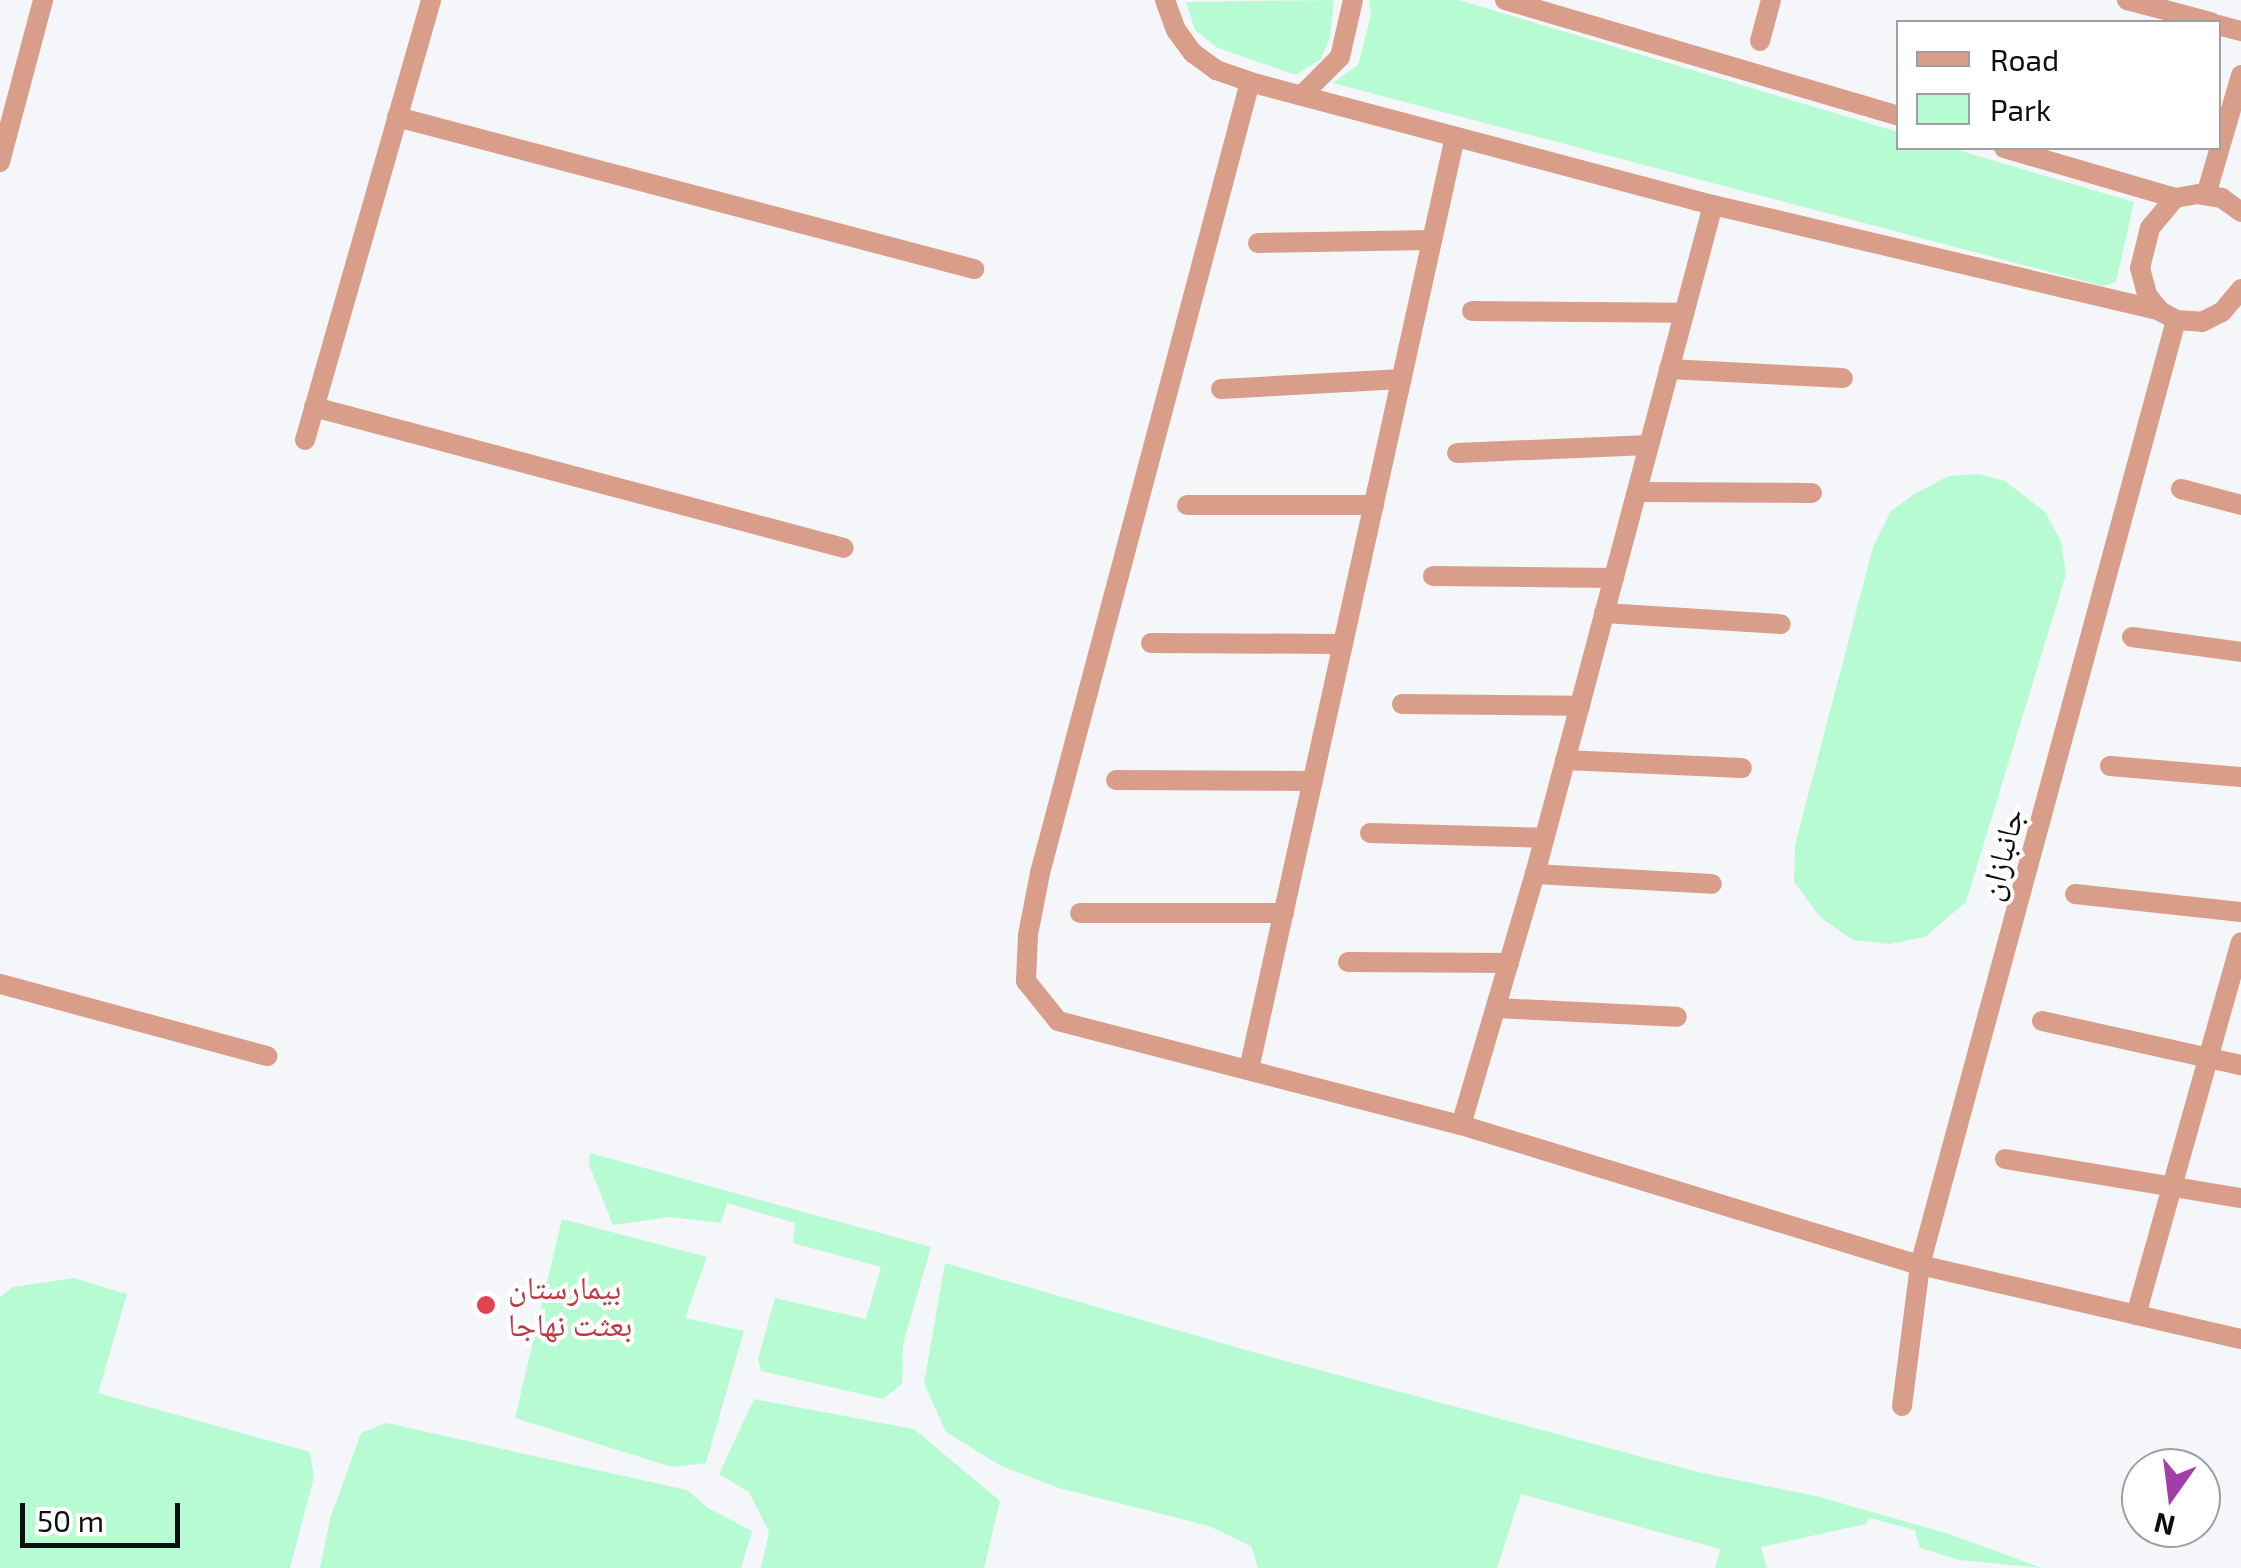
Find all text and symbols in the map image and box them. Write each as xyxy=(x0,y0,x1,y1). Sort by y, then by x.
legend xyxy=(1896,20,2221,150)
text: Road xyxy=(1990,41,2059,77)
text: Park xyxy=(1990,91,2051,127)
street label: جانبازان xyxy=(1969,804,2031,904)
place label: بیمارستان بعثت نهاجا xyxy=(508,1268,632,1343)
marker: بیمارستان بعثت نهاجا xyxy=(473,1292,499,1318)
north arrow xyxy=(2121,1448,2221,1548)
scale bar xyxy=(25,1483,185,1545)
text: 50 m xyxy=(37,1502,104,1538)
text: N xyxy=(2150,1506,2178,1544)

